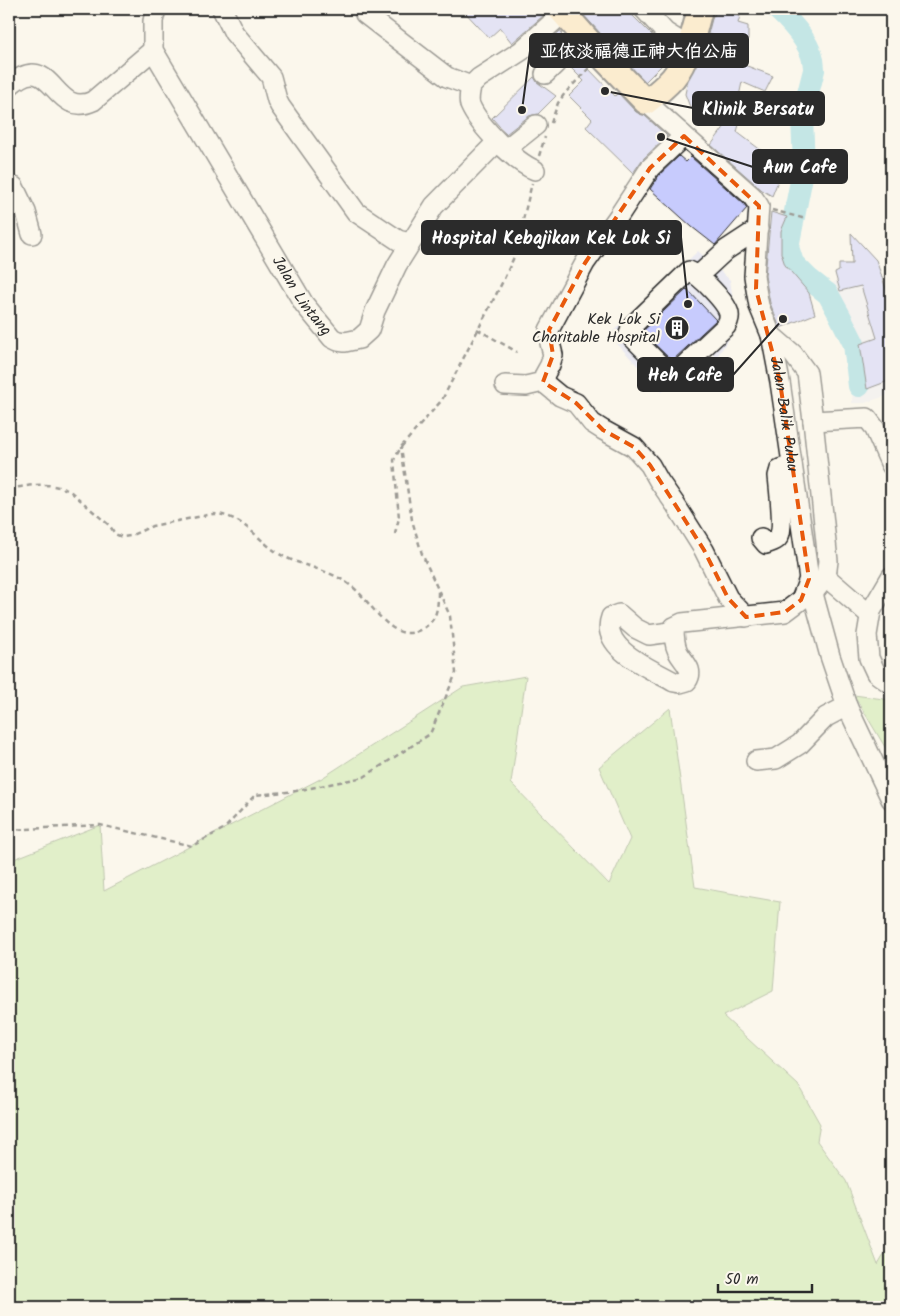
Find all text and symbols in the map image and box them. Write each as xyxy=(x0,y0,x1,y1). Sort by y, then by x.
callout: 亚依淡福德正神大伯公庙 xyxy=(530,34,748,67)
text: 亚依淡福德正神大伯公庙 xyxy=(540,38,738,67)
callout: Klinik Bersatu xyxy=(693,92,824,125)
text: Klinik Bersatu xyxy=(702,96,814,125)
callout: Aun Cafe xyxy=(753,150,847,183)
text: Aun Cafe xyxy=(763,154,837,183)
callout: Hospital Kebajikan Kek Lok Si xyxy=(422,221,681,254)
text: Hospital Kebajikan Kek Lok Si xyxy=(432,225,671,254)
street label: Jalan Lintang xyxy=(266,251,338,342)
place label: Kek Lok Si Charitable Hospital xyxy=(532,307,661,350)
building icon: Kek Lok Si Charitable Hospital xyxy=(664,315,690,341)
street label: Jalan Balik Pulau xyxy=(763,354,806,474)
callout: Heh Cafe xyxy=(638,358,733,391)
text: Heh Cafe xyxy=(648,362,722,391)
scale bar xyxy=(718,1261,811,1293)
text: 50 m xyxy=(725,1268,759,1292)

